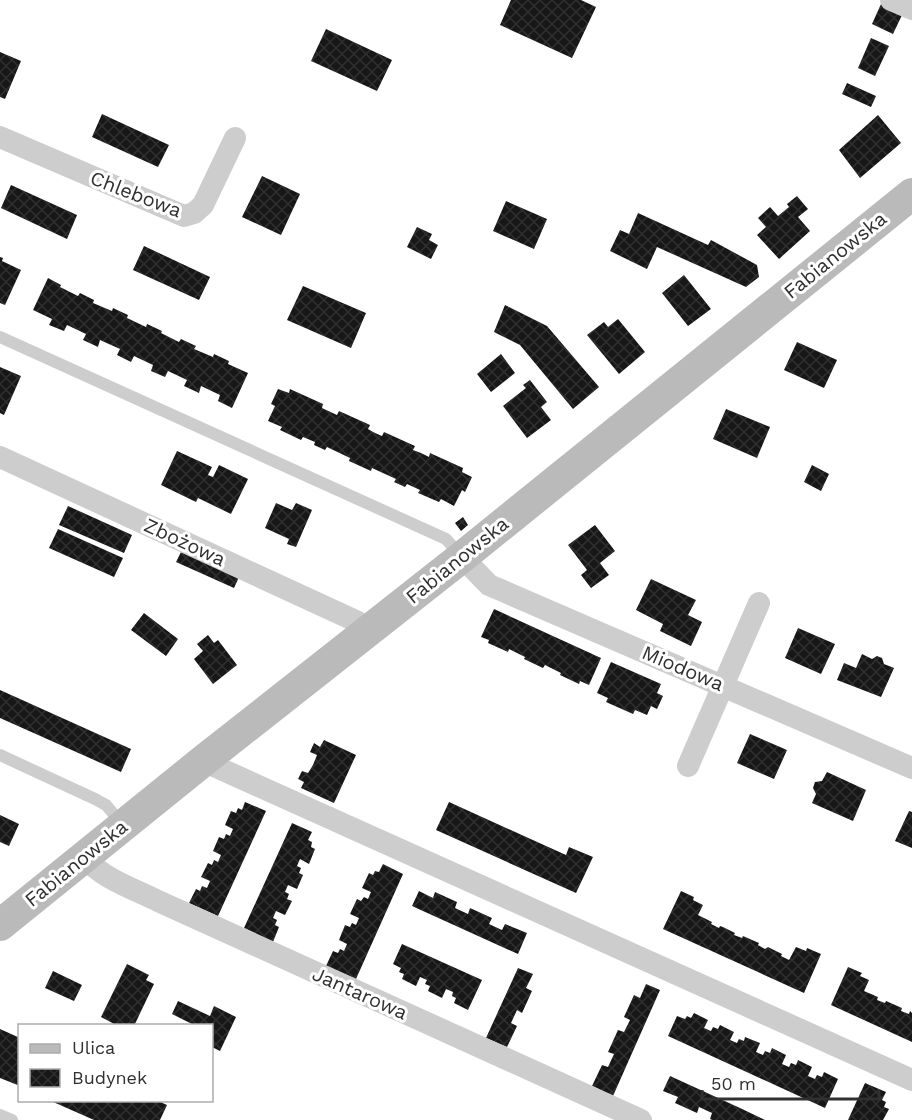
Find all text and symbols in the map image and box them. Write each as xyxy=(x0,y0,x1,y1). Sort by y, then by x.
street label: Chlebowa xyxy=(87,166,185,222)
street label: Fabianowska xyxy=(779,206,891,304)
street label: Fabianowska xyxy=(401,511,513,609)
street label: Zbożowa xyxy=(141,513,229,571)
street label: Miodowa xyxy=(639,640,727,696)
street label: Fabianowska xyxy=(20,814,132,912)
street label: Jantarowa xyxy=(309,961,411,1025)
legend xyxy=(18,1024,213,1102)
text: Ulica xyxy=(72,1037,115,1058)
scale bar xyxy=(702,1063,879,1101)
text: Budynek xyxy=(72,1067,147,1088)
text: 50 m xyxy=(711,1073,756,1094)

